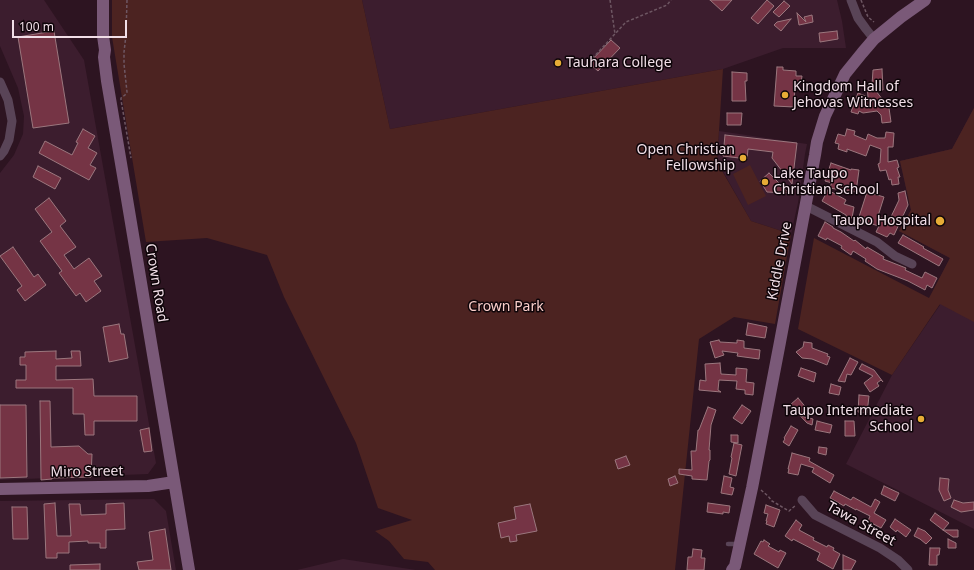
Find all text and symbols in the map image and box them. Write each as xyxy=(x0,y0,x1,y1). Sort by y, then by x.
scale bar xyxy=(14,12,129,38)
text: 100 m xyxy=(19,18,54,35)
place label: Tauhara College xyxy=(566,55,672,71)
marker: Tauhara College xyxy=(553,58,563,68)
place label: Kingdom Hall of Jehovas Witnesses xyxy=(793,79,913,112)
marker: Kingdom Hall of Jehovas Witnesses xyxy=(780,90,790,100)
place label: Open Christian Fellowship xyxy=(636,142,735,174)
marker: Open Christian Fellowship xyxy=(738,153,748,163)
place label: Lake Taupo Christian School xyxy=(773,166,879,198)
marker: Lake Taupo Christian School xyxy=(760,177,770,187)
place label: Taupo Hospital xyxy=(833,213,931,229)
marker: Taupo Hospital xyxy=(934,215,946,227)
street label: Kiddle Drive xyxy=(764,220,796,302)
street label: Crown Road xyxy=(141,242,171,324)
park label: Crown Park xyxy=(468,299,544,315)
place label: Taupo Intermediate School xyxy=(783,403,913,436)
marker: Taupo Intermediate School xyxy=(916,414,926,424)
street label: Miro Street xyxy=(50,463,124,481)
street label: Tawa Street xyxy=(824,498,898,550)

